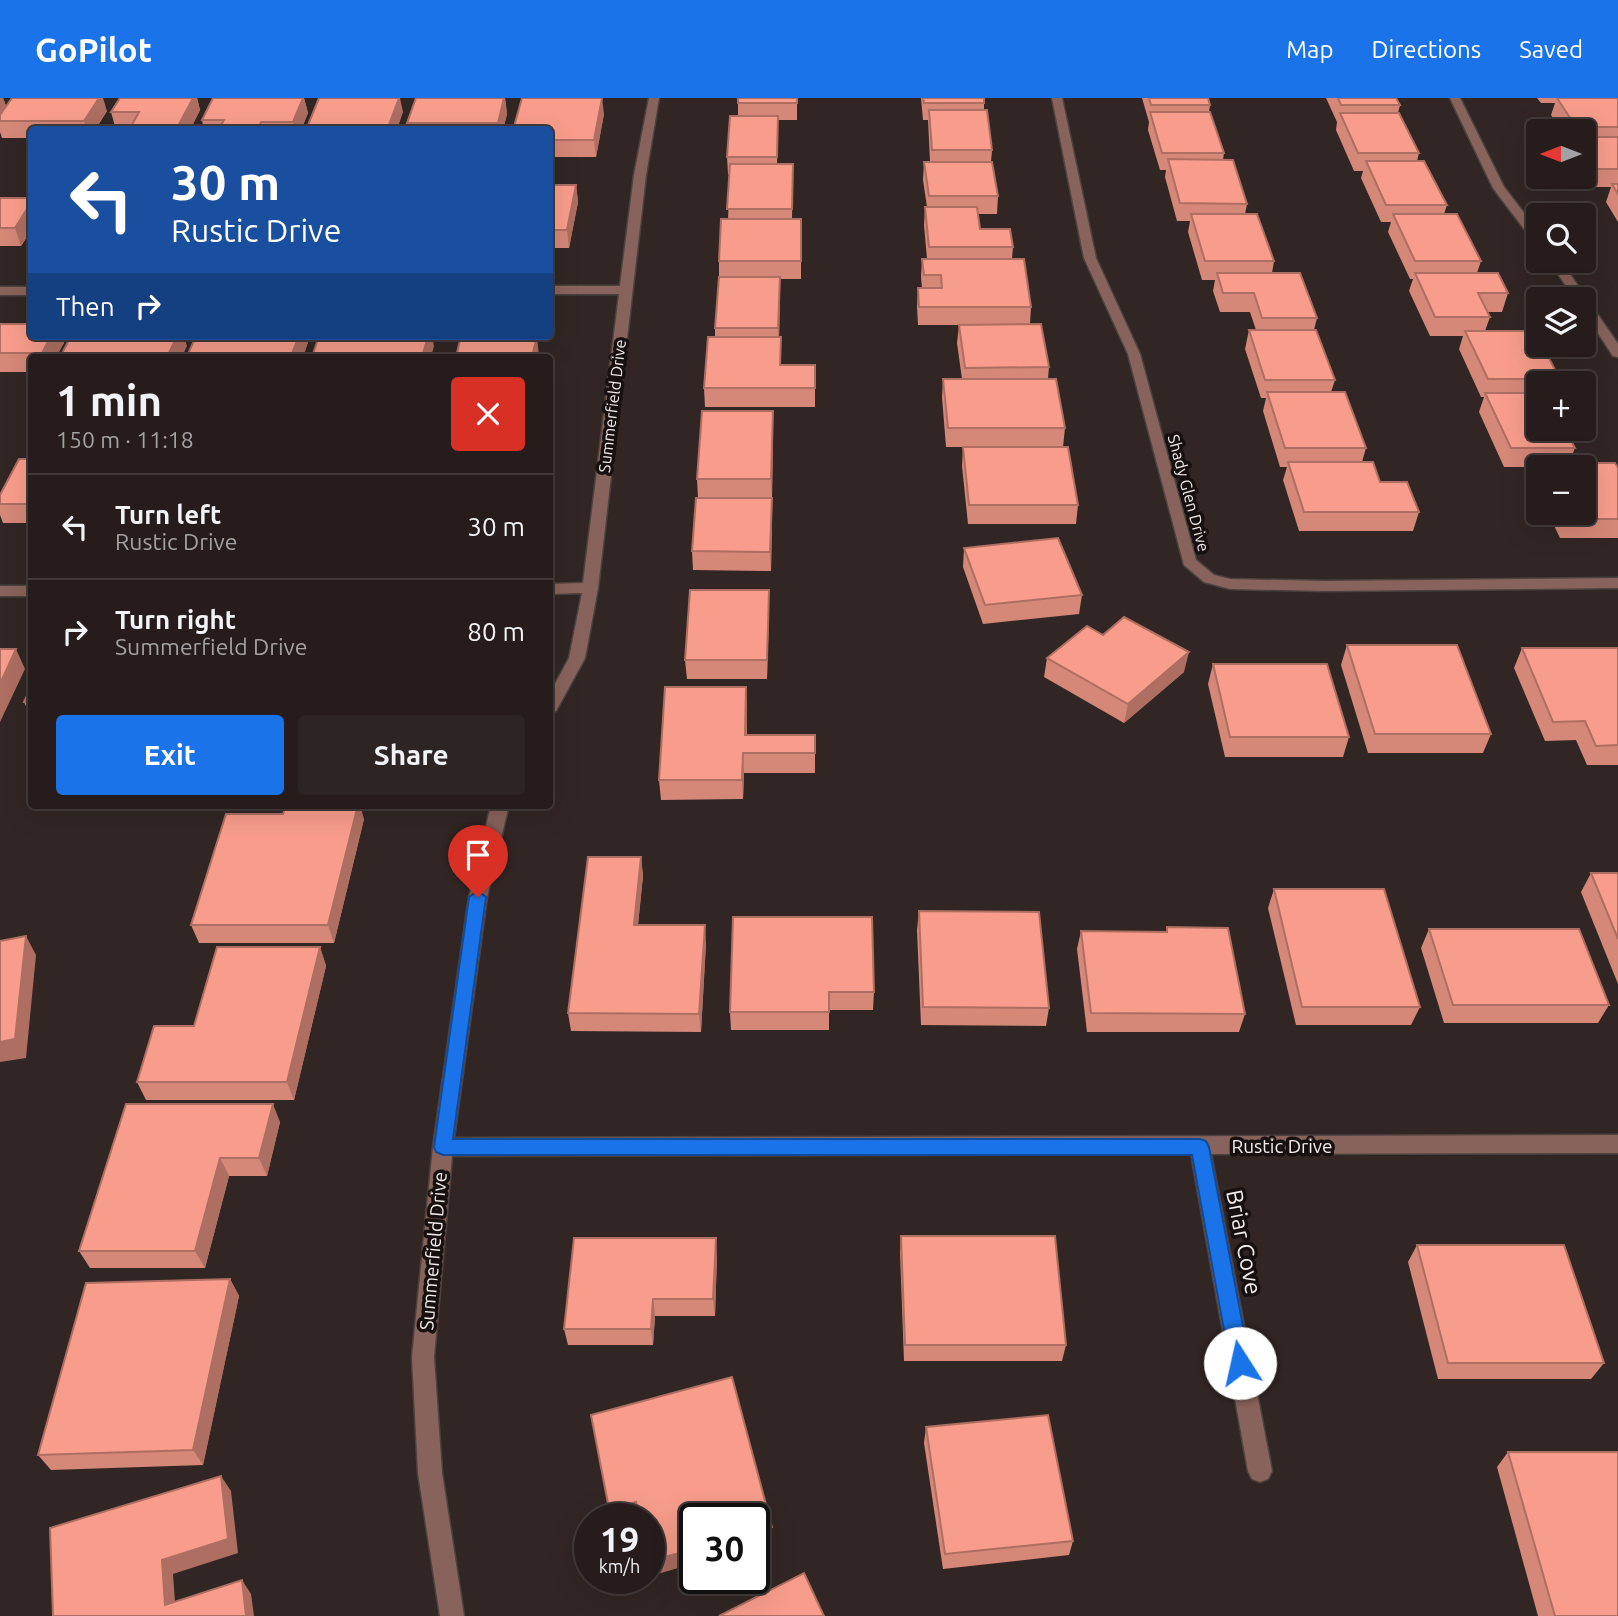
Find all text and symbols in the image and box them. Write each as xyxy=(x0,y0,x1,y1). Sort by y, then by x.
text: GoPilot xyxy=(35,31,152,68)
text: Map xyxy=(1286,36,1333,63)
text: Directions xyxy=(1371,36,1481,63)
text: Saved xyxy=(1519,36,1583,63)
north arrow xyxy=(1526,119,1596,189)
map controls xyxy=(1526,119,1596,525)
icon: left xyxy=(56,154,147,245)
text: 30 m xyxy=(171,154,280,209)
button: search xyxy=(1526,203,1596,273)
text: Rustic Drive xyxy=(171,212,341,248)
icon: right xyxy=(129,287,167,325)
button: layers xyxy=(1526,287,1596,357)
text: Then xyxy=(56,292,115,321)
street label: Summerfield Drive xyxy=(595,338,629,474)
button: + xyxy=(1526,371,1596,441)
text: 1 min xyxy=(56,377,162,424)
button: close xyxy=(451,377,525,451)
text: 150 m · 11:18 xyxy=(56,427,194,452)
street label: Shady Glen Drive xyxy=(1165,432,1213,554)
button: − xyxy=(1526,455,1596,525)
text: Turn left xyxy=(115,500,221,529)
icon: left xyxy=(56,508,94,546)
text: 30 m xyxy=(467,512,525,541)
text: Rustic Drive xyxy=(115,529,237,554)
text: Turn right xyxy=(115,605,236,634)
icon: right xyxy=(56,613,94,651)
text: 80 m xyxy=(467,617,525,646)
text: Summerfield Drive xyxy=(115,634,307,659)
button: Exit xyxy=(56,715,284,795)
button: Share xyxy=(298,715,525,795)
pin xyxy=(448,825,508,897)
icon: arrive xyxy=(459,836,497,874)
street label: Rustic Drive xyxy=(1231,1135,1333,1157)
street label: Summerfield Drive xyxy=(415,1171,451,1331)
street label: Briar Cove xyxy=(1222,1187,1267,1296)
position arrow xyxy=(1203,1326,1277,1400)
speed limit sign: 30 xyxy=(679,1503,770,1594)
text: 19 xyxy=(600,1519,639,1559)
text: km/h xyxy=(599,1556,640,1576)

